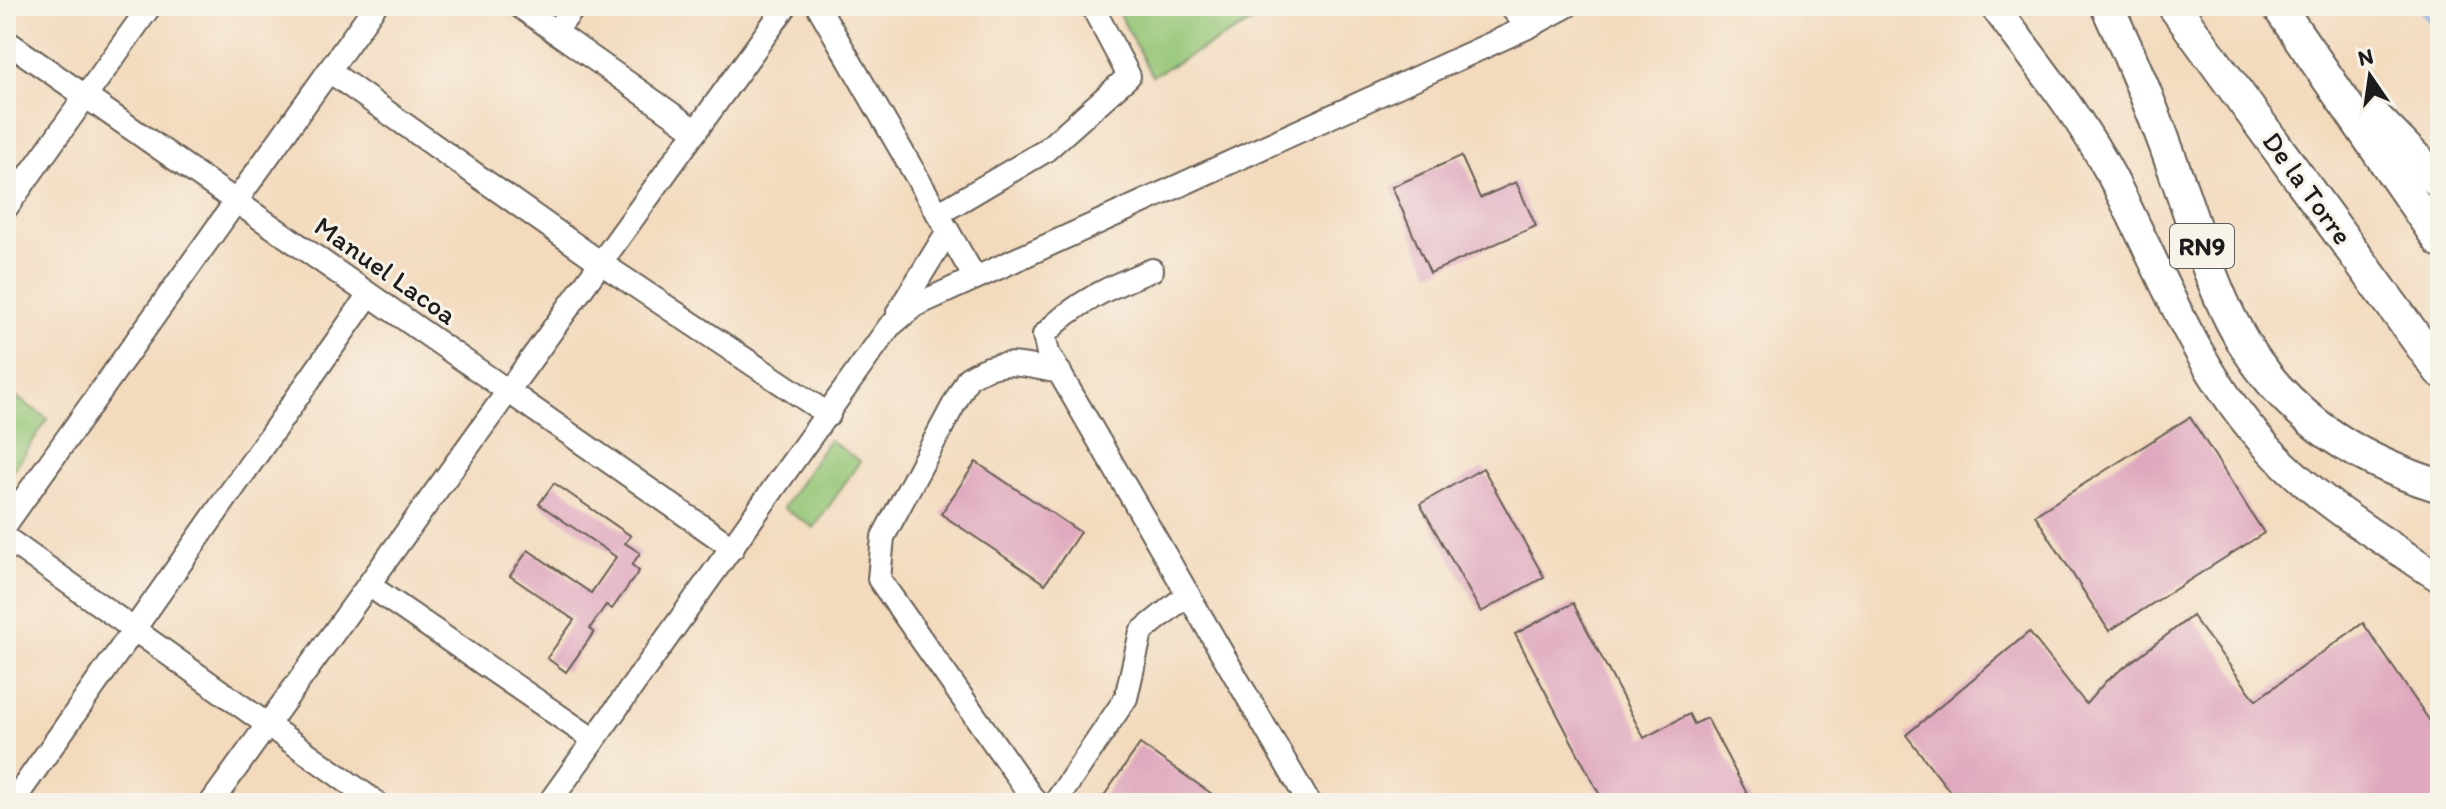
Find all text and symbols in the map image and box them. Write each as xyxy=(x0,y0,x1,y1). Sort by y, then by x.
north arrow xyxy=(2330,36,2410,116)
text: N xyxy=(2355,42,2376,72)
street label: De la Torre xyxy=(2256,125,2360,251)
street label: Manuel Lacoa xyxy=(308,208,464,332)
road number: RN9 xyxy=(2170,224,2234,268)

